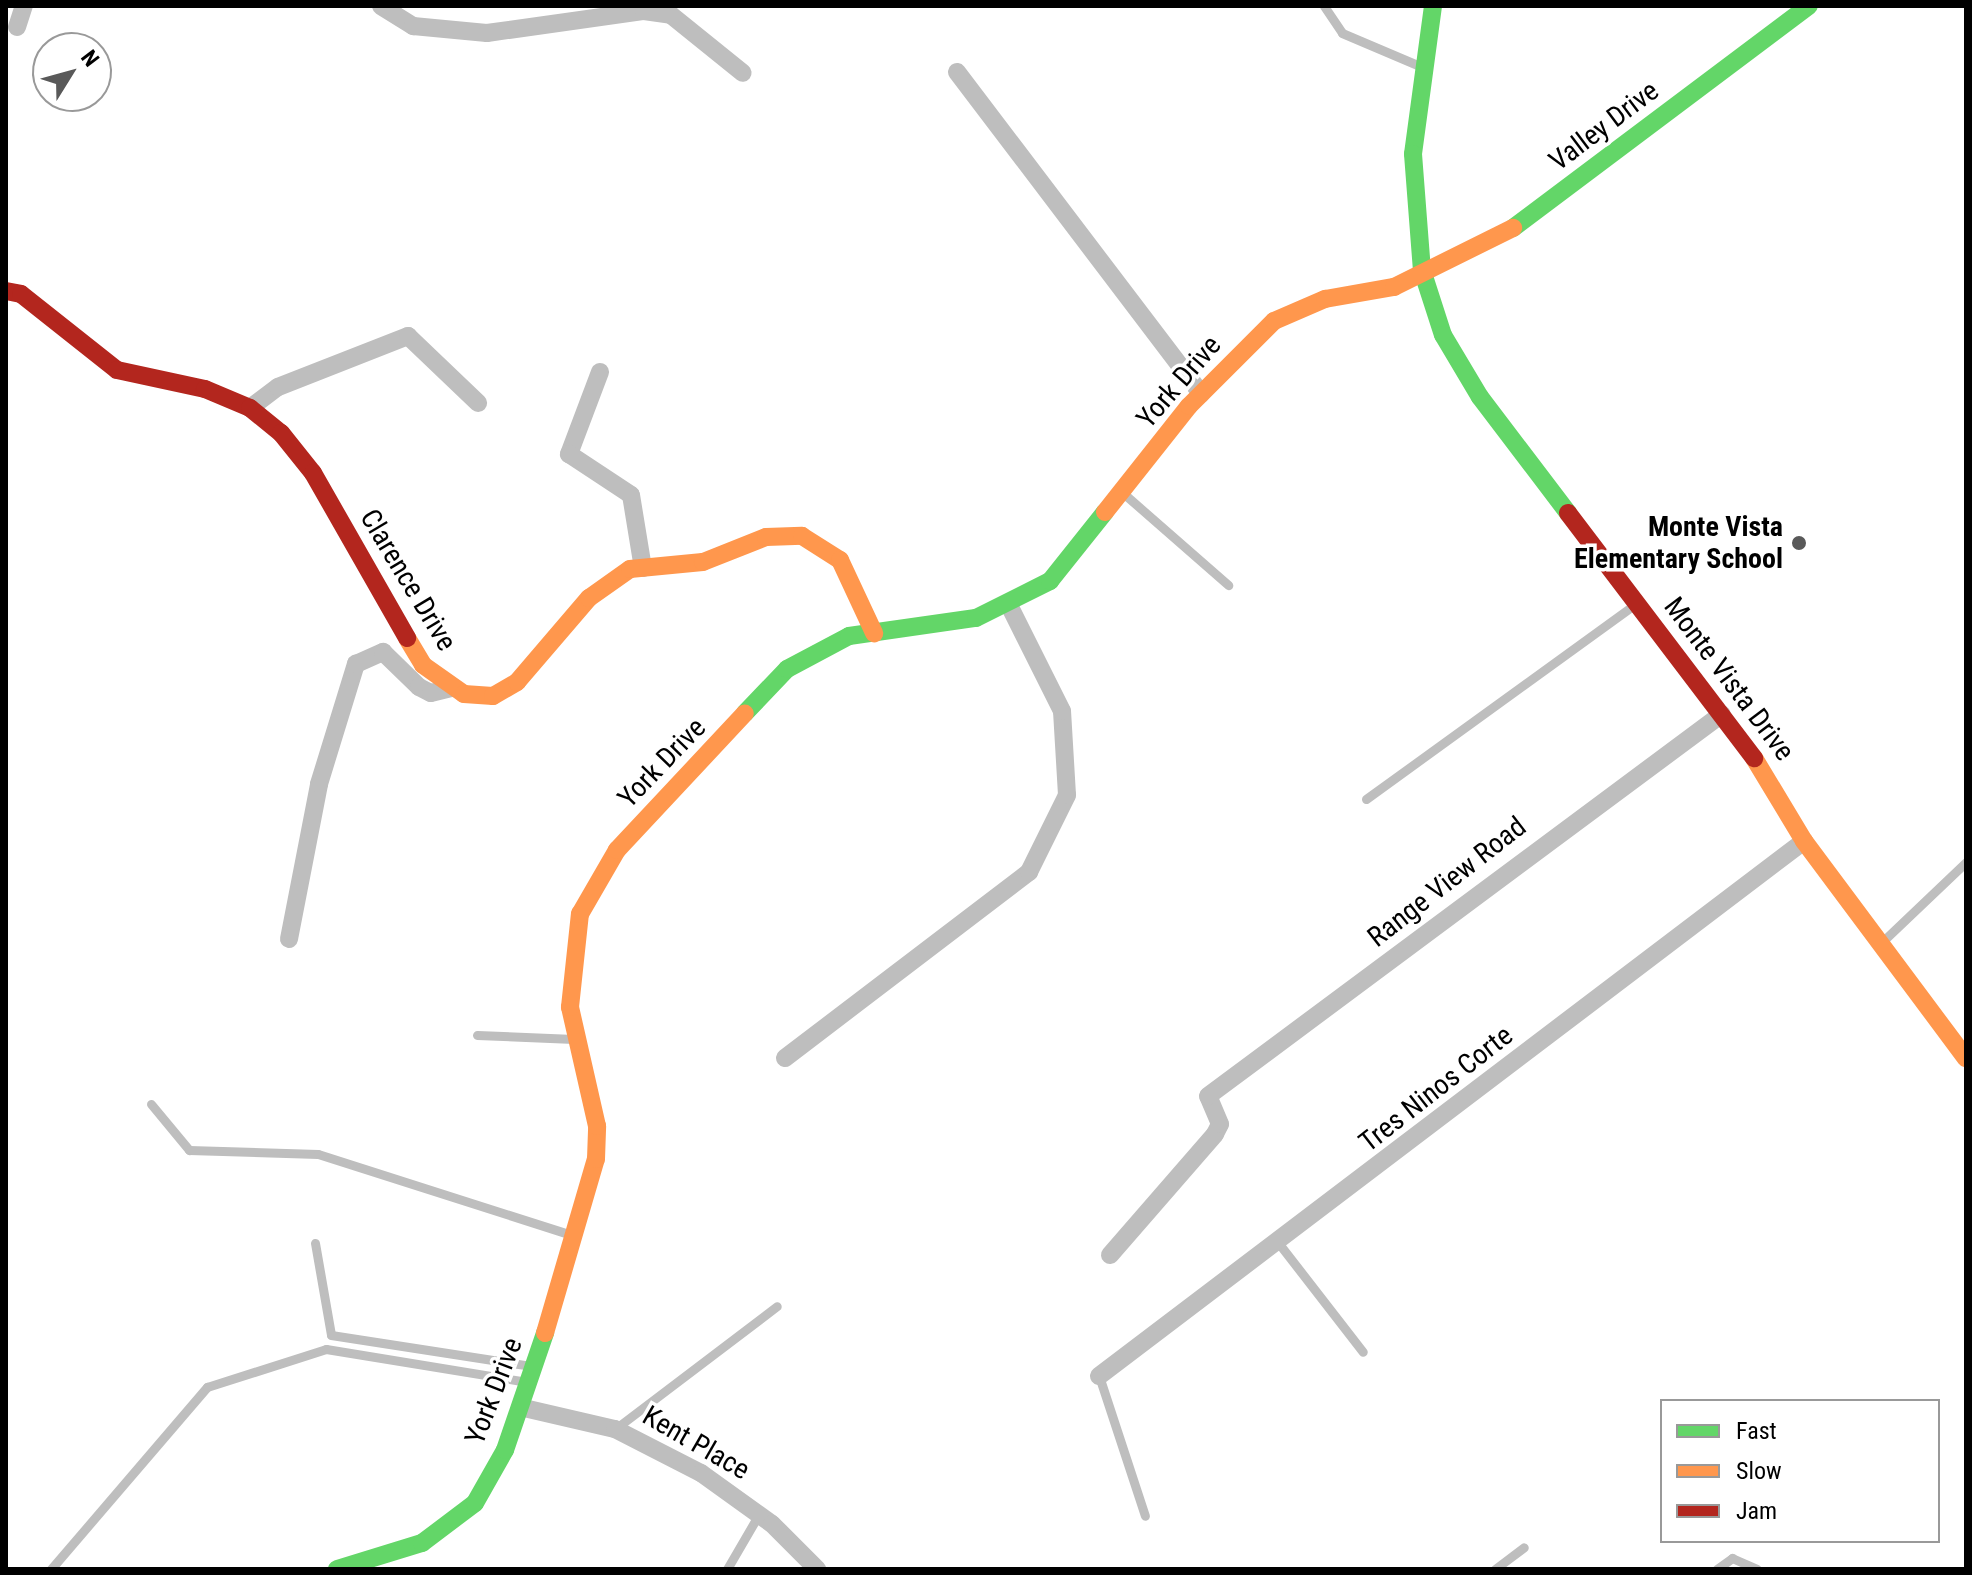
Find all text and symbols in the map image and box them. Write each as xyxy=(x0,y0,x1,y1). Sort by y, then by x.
north arrow xyxy=(32,32,112,112)
text: N xyxy=(76,46,104,71)
street label: Valley Drive xyxy=(1543,74,1665,178)
street label: York Drive xyxy=(1130,329,1228,435)
street label: Clarence Drive xyxy=(353,503,463,657)
place label: Monte Vista Elementary School xyxy=(1574,510,1783,576)
marker: Monte Vista Elementary School xyxy=(1790,534,1808,552)
street label: Monte Vista Drive xyxy=(1657,591,1801,767)
street label: York Drive xyxy=(611,711,713,815)
street label: Range View Road xyxy=(1361,810,1533,954)
street label: Tres Ninos Corte xyxy=(1353,1019,1519,1159)
street label: York Drive xyxy=(458,1333,530,1449)
street label: Kent Place xyxy=(637,1399,755,1487)
legend xyxy=(1660,1399,1940,1543)
text: Fast xyxy=(1736,1417,1777,1445)
text: Slow xyxy=(1736,1457,1782,1485)
text: Jam xyxy=(1736,1497,1777,1525)

